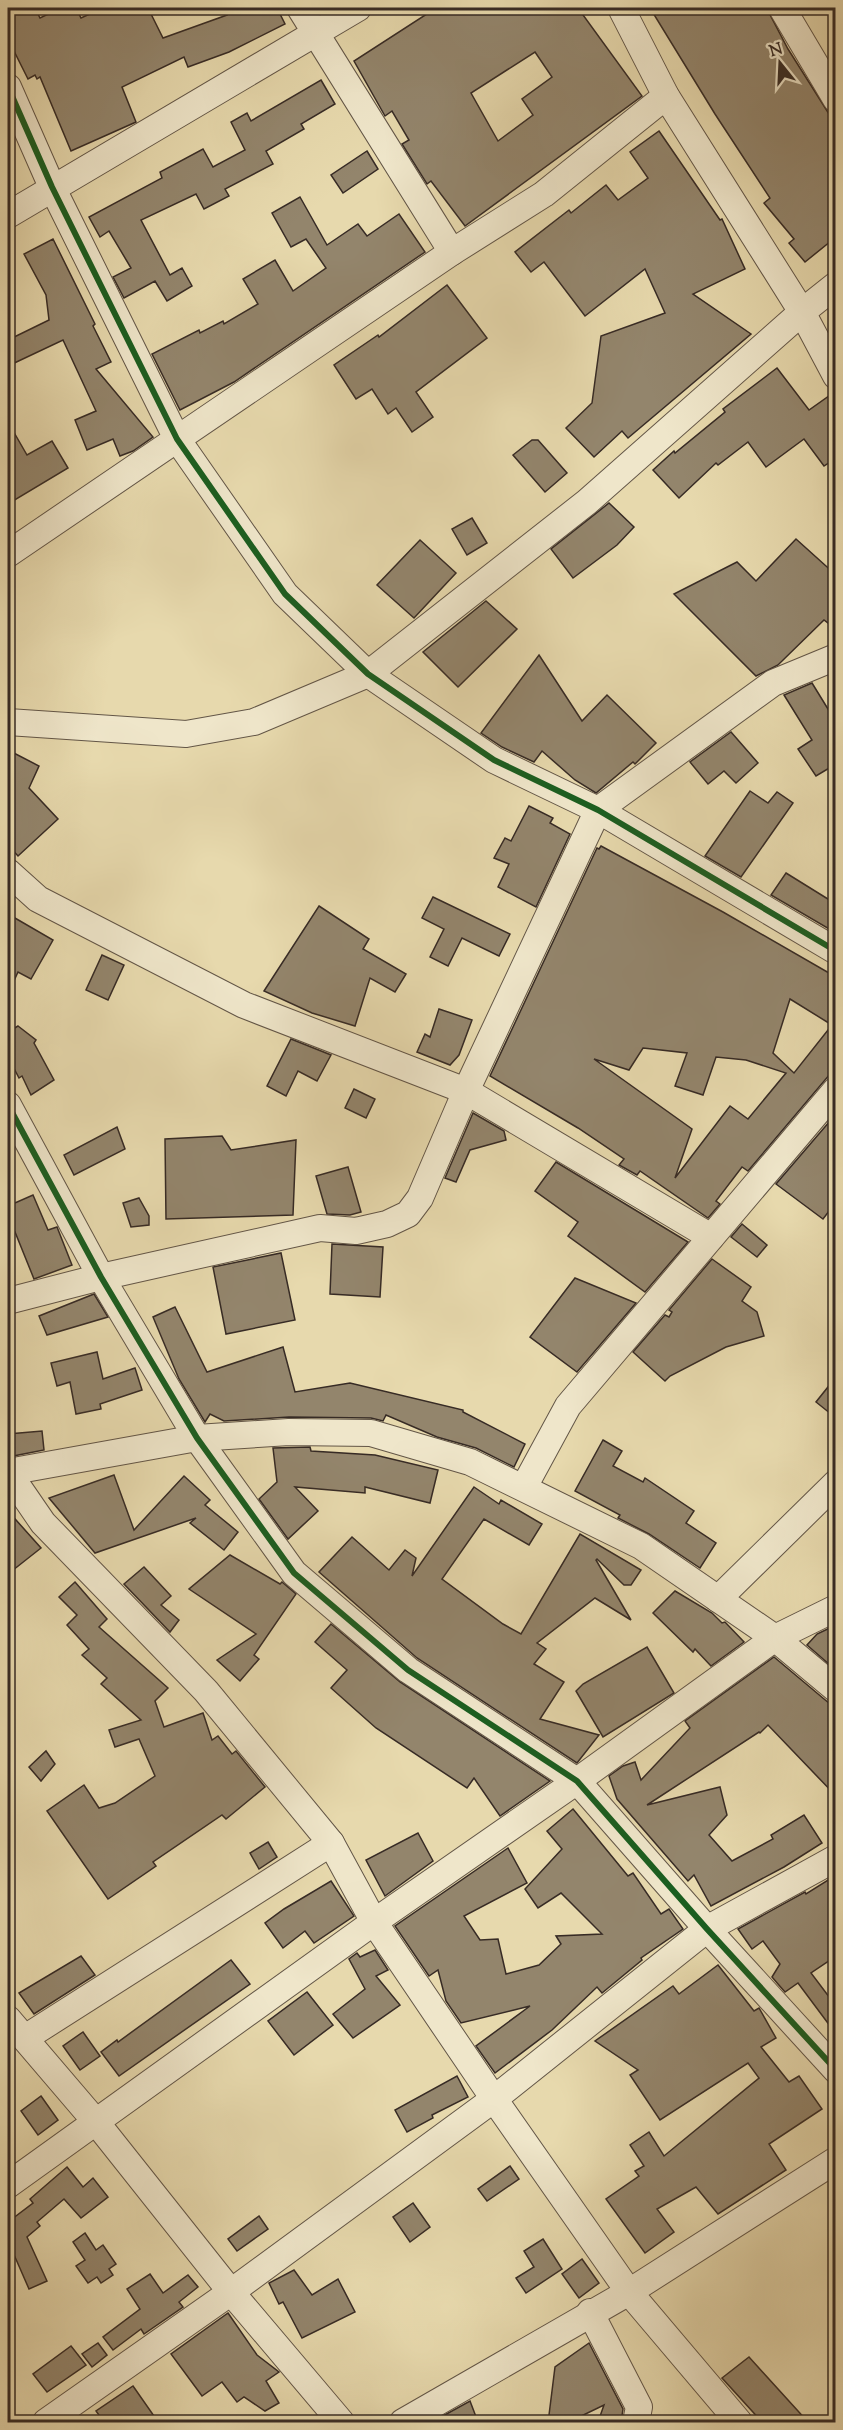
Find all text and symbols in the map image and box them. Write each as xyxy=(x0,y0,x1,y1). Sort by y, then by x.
north arrow xyxy=(750,33,810,93)
text: N xyxy=(767,38,786,64)

